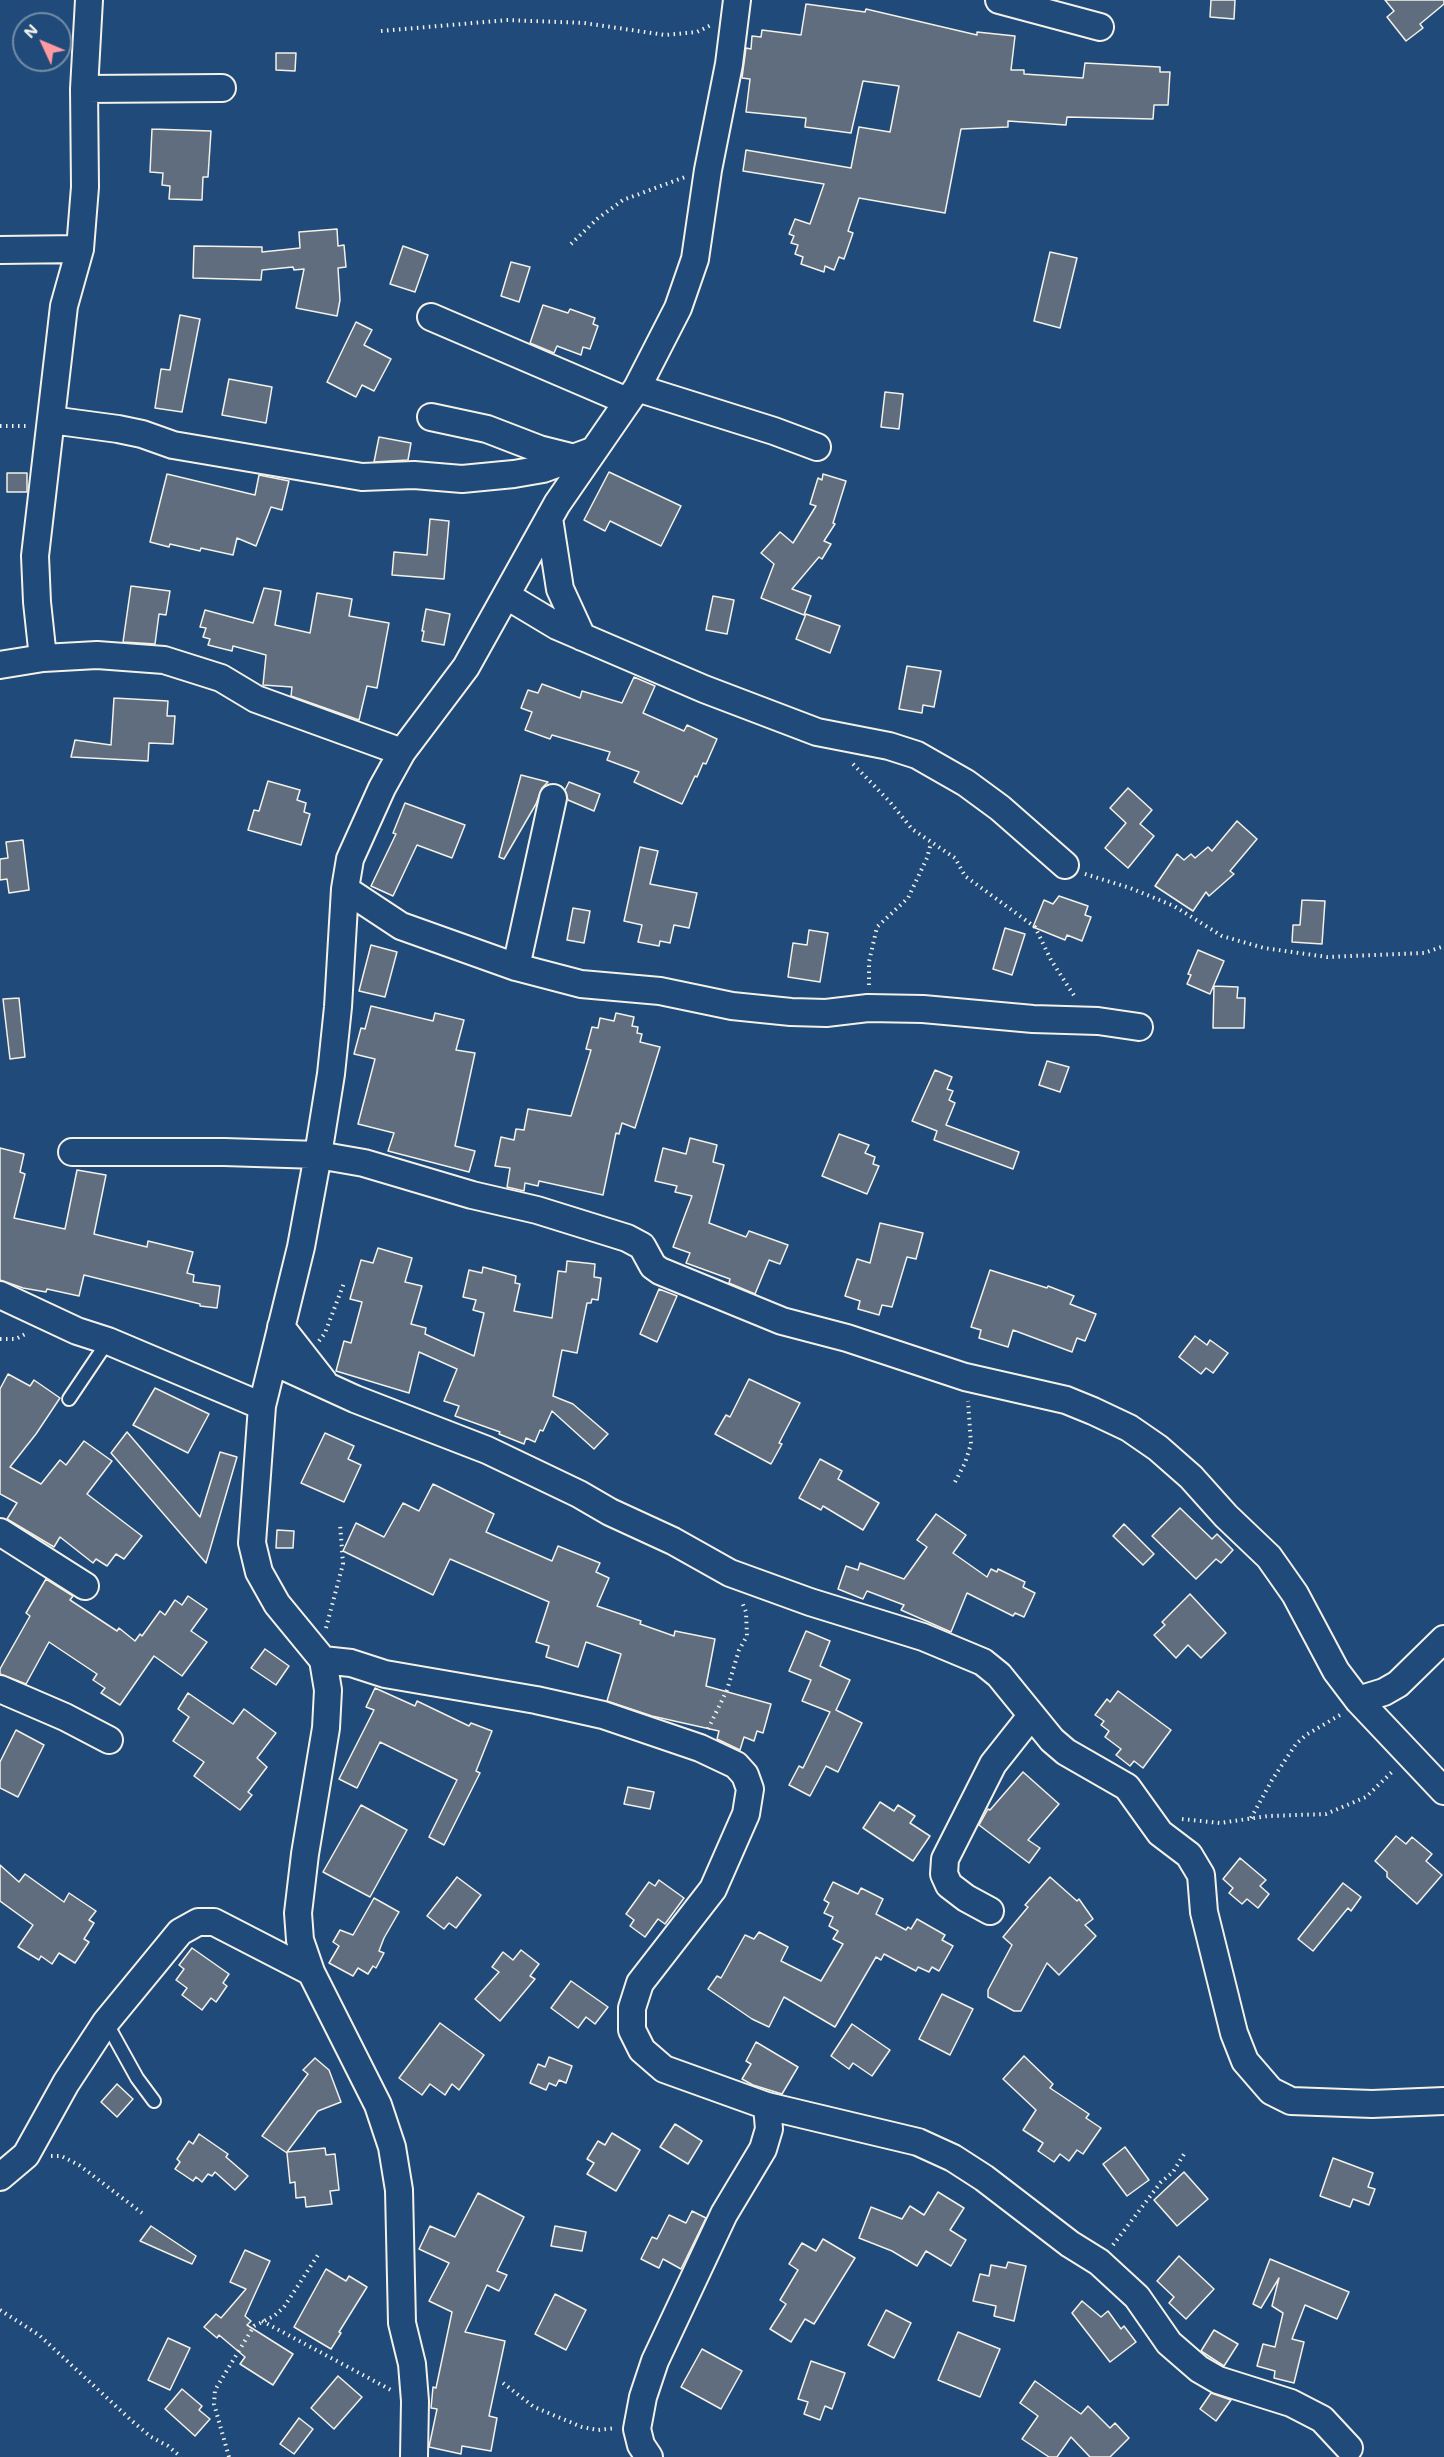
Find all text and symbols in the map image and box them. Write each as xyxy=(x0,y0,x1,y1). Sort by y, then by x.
north arrow xyxy=(12,12,72,72)
text: N xyxy=(18,19,42,42)

